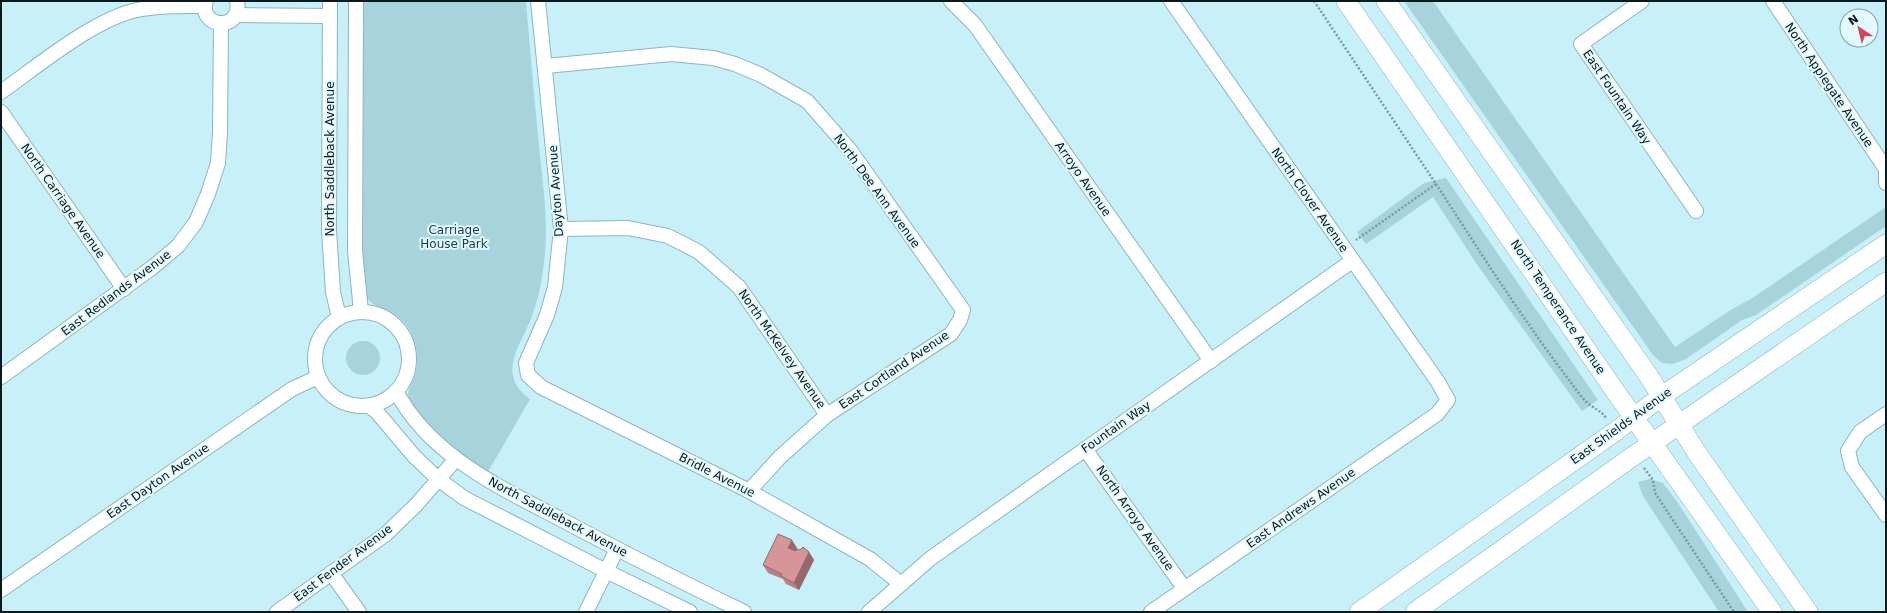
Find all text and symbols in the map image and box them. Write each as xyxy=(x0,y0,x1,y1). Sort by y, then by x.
north arrow xyxy=(1839,8,1879,48)
street label: North Applegate Avenue xyxy=(1782,20,1876,150)
street label: East Fountain Way xyxy=(1580,47,1654,147)
street label: North Saddleback Avenue xyxy=(323,81,337,237)
street label: North Dee Ann Avenue xyxy=(831,131,923,251)
street label: Arroyo Avenue xyxy=(1052,139,1114,219)
street label: North Carriage Avenue xyxy=(18,141,108,261)
street label: Dayton Avenue xyxy=(546,145,566,237)
street label: North Clover Avenue xyxy=(1269,145,1351,255)
park label: Carriage House Park xyxy=(420,223,488,251)
street label: North Temperance Avenue xyxy=(1508,237,1608,377)
street label: East Redlands Avenue xyxy=(59,247,173,339)
street label: North McKelvey Avenue xyxy=(735,287,829,411)
street label: East Cortland Avenue xyxy=(836,328,952,412)
street label: East Shields Avenue xyxy=(1568,385,1674,467)
street label: Fountain Way xyxy=(1079,398,1153,456)
street label: East Dayton Avenue xyxy=(104,440,212,522)
street label: Bridle Avenue xyxy=(677,450,757,500)
street label: North Arroyo Avenue xyxy=(1093,463,1177,573)
street label: East Andrews Avenue xyxy=(1244,465,1358,551)
street label: North Saddleback Avenue xyxy=(486,474,630,560)
street label: East Fender Avenue xyxy=(291,522,395,604)

